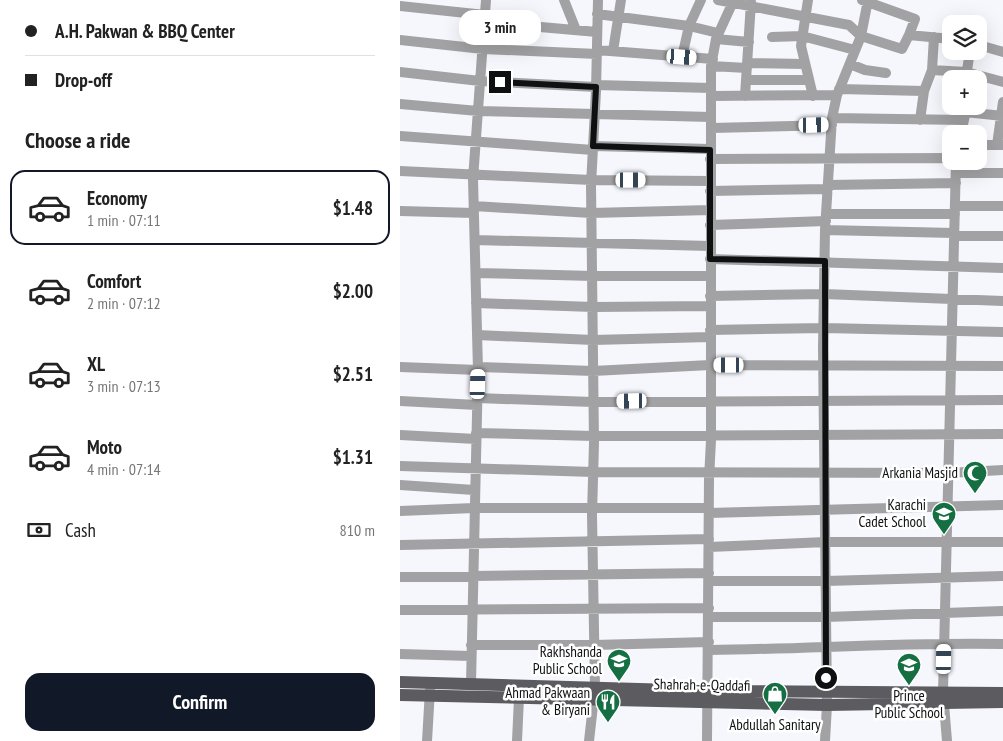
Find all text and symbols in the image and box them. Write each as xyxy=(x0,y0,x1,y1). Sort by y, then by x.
callout: 3 min xyxy=(459,9,541,44)
map controls xyxy=(942,15,987,170)
button: layers xyxy=(942,15,987,60)
text: 3 min xyxy=(484,17,516,37)
text: A.H. Pakwan & BBQ Center xyxy=(55,19,235,43)
car xyxy=(666,48,697,66)
text: Drop-off xyxy=(55,68,112,92)
button: + xyxy=(942,70,987,115)
route end xyxy=(489,71,511,93)
car xyxy=(798,117,829,133)
button: − xyxy=(942,125,987,170)
text: Choose a ride xyxy=(25,126,130,154)
car xyxy=(616,173,646,188)
icon: car xyxy=(27,185,72,230)
text: Economy xyxy=(87,186,147,210)
text: $1.48 xyxy=(333,196,373,220)
text: 1 min · 07:11 xyxy=(87,210,161,230)
icon: car xyxy=(27,268,72,313)
text: Comfort xyxy=(87,269,141,293)
text: $2.00 xyxy=(333,279,373,303)
text: 2 min · 07:12 xyxy=(87,293,161,313)
icon: car xyxy=(27,351,72,396)
text: XL xyxy=(87,352,105,376)
car xyxy=(714,358,744,373)
text: $2.51 xyxy=(333,362,373,386)
car xyxy=(469,369,486,399)
text: 3 min · 07:13 xyxy=(87,376,161,396)
car xyxy=(616,393,647,409)
icon: car xyxy=(27,434,72,479)
text: Moto xyxy=(87,435,122,459)
text: $1.31 xyxy=(333,445,373,469)
text: 4 min · 07:14 xyxy=(87,459,161,479)
mosque icon: Arkania Masjid xyxy=(962,460,988,494)
place label: Arkania Masjid xyxy=(882,463,958,482)
place label: Karachi Cadet School xyxy=(859,495,926,531)
school or university icon: Karachi Cadet School xyxy=(931,501,957,535)
icon: cash xyxy=(25,516,53,544)
text: Cash xyxy=(65,518,96,542)
text: 810 m xyxy=(340,520,375,540)
place label: Rakhshanda Public School xyxy=(533,642,602,678)
car xyxy=(936,644,951,674)
school or university icon: Rakhshanda Public School xyxy=(606,648,632,682)
school or university icon: Prince Public School xyxy=(896,652,922,686)
route start xyxy=(815,667,837,689)
button: Confirm xyxy=(25,673,375,731)
street label: Shahrah-e-Qaddafi xyxy=(653,674,751,695)
shop icon: Abdullah Sanitary xyxy=(762,681,788,715)
place label: Ahmad Pakwaan & Biryani xyxy=(505,683,590,719)
place label: Prince Public School xyxy=(874,686,944,722)
restaurant icon: Ahmad Pakwaan & Biryani xyxy=(595,689,621,723)
place label: Abdullah Sanitary xyxy=(729,715,821,734)

